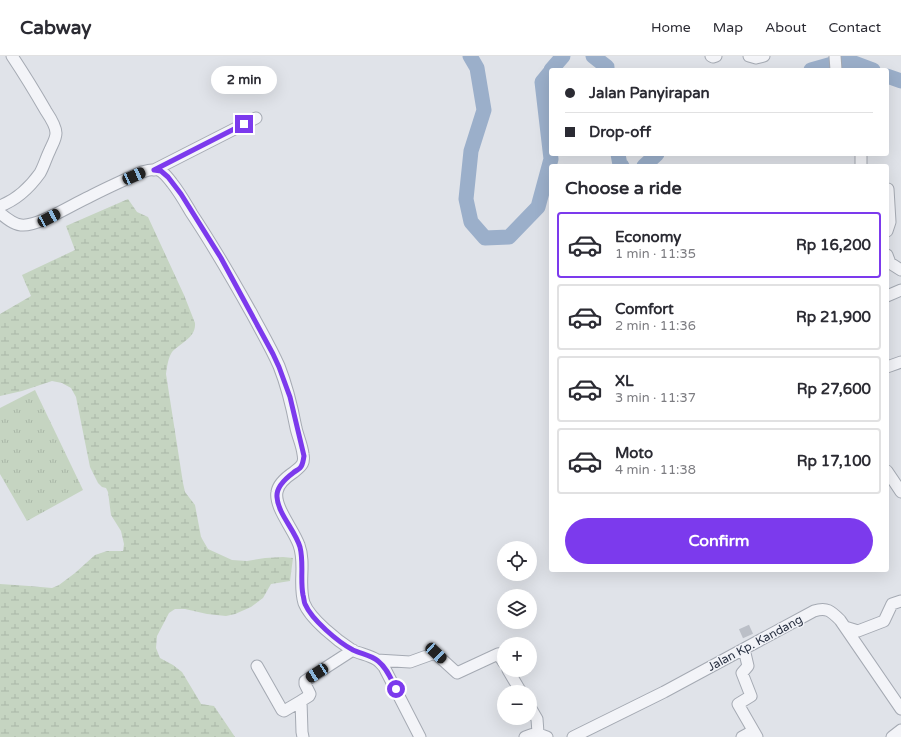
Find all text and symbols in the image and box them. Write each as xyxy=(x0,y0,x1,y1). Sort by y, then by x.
text: Cabway xyxy=(20,17,91,39)
text: Home xyxy=(651,19,691,36)
text: Map xyxy=(713,19,743,36)
text: About xyxy=(765,19,807,36)
text: Contact xyxy=(829,19,881,36)
callout: 2 min xyxy=(211,66,277,94)
text: 2 min xyxy=(227,72,261,88)
text: Jalan Panyirapan xyxy=(589,84,710,102)
route end xyxy=(235,115,253,133)
text: Drop-off xyxy=(589,123,651,141)
car xyxy=(121,166,147,186)
text: Choose a ride xyxy=(565,177,682,199)
car xyxy=(36,207,62,229)
icon: car xyxy=(567,227,603,263)
text: Economy xyxy=(615,228,681,246)
text: Rp 16,200 xyxy=(796,236,871,254)
text: 1 min · 11:35 xyxy=(615,246,696,262)
icon: car xyxy=(567,299,603,335)
text: Comfort xyxy=(615,300,674,318)
text: Rp 21,900 xyxy=(796,308,871,326)
text: 2 min · 11:36 xyxy=(615,318,696,334)
icon: car xyxy=(567,371,603,407)
text: XL xyxy=(615,372,634,390)
text: Rp 27,600 xyxy=(797,380,871,398)
text: 3 min · 11:37 xyxy=(615,390,696,406)
icon: car xyxy=(567,443,603,479)
text: Moto xyxy=(615,444,653,462)
text: Rp 17,100 xyxy=(797,452,871,470)
text: 4 min · 11:38 xyxy=(615,462,696,478)
button: Confirm xyxy=(565,518,873,564)
map controls xyxy=(497,541,537,725)
button: locate xyxy=(497,541,537,581)
button: layers xyxy=(497,589,537,629)
street label: Jalan Kp. Kandang xyxy=(705,612,805,674)
button: + xyxy=(497,637,537,677)
car xyxy=(423,640,449,666)
car xyxy=(304,661,330,685)
route start xyxy=(387,680,405,698)
button: − xyxy=(497,685,537,725)

